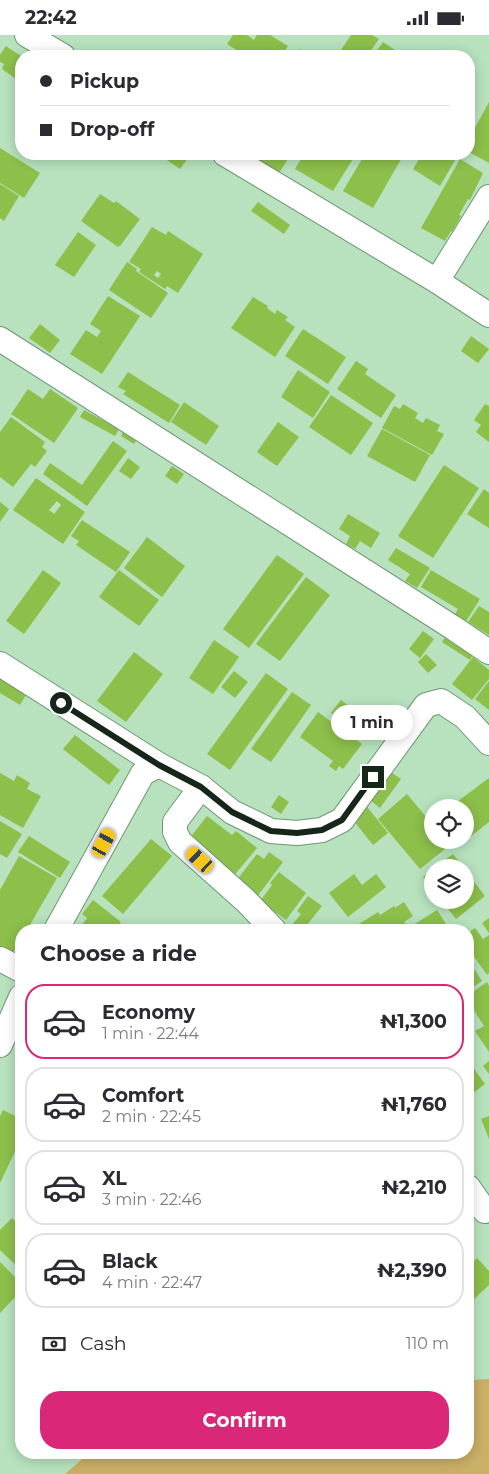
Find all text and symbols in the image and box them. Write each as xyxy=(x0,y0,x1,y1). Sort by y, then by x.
text: 22:42 xyxy=(25,6,77,29)
text: Pickup xyxy=(70,70,139,93)
text: Drop-off xyxy=(70,118,154,141)
route start xyxy=(50,692,72,714)
callout: 1 min xyxy=(332,705,414,739)
text: 1 min xyxy=(350,713,394,732)
route end xyxy=(362,766,384,788)
map controls xyxy=(424,799,474,909)
button: locate xyxy=(424,799,474,849)
car xyxy=(90,826,117,860)
car xyxy=(183,844,216,876)
button: layers xyxy=(424,859,474,909)
text: Choose a ride xyxy=(40,940,197,967)
icon: car xyxy=(42,999,87,1044)
text: Economy xyxy=(102,1001,195,1024)
text: ₦1,300 xyxy=(380,1010,447,1033)
text: 1 min · 22:44 xyxy=(102,1024,199,1043)
icon: car xyxy=(42,1082,87,1127)
text: Comfort xyxy=(102,1084,184,1107)
text: ₦1,760 xyxy=(381,1093,447,1116)
text: 2 min · 22:45 xyxy=(102,1107,201,1126)
icon: car xyxy=(42,1165,87,1210)
text: XL xyxy=(102,1167,127,1190)
text: ₦2,210 xyxy=(382,1176,447,1199)
text: 3 min · 22:46 xyxy=(102,1190,202,1209)
icon: car xyxy=(42,1248,87,1293)
text: Black xyxy=(102,1250,158,1273)
text: ₦2,390 xyxy=(377,1259,447,1282)
text: 4 min · 22:47 xyxy=(102,1273,202,1292)
icon: cash xyxy=(40,1330,68,1358)
text: Cash xyxy=(80,1332,127,1355)
text: 110 m xyxy=(406,1334,449,1353)
button: Confirm xyxy=(40,1391,449,1449)

